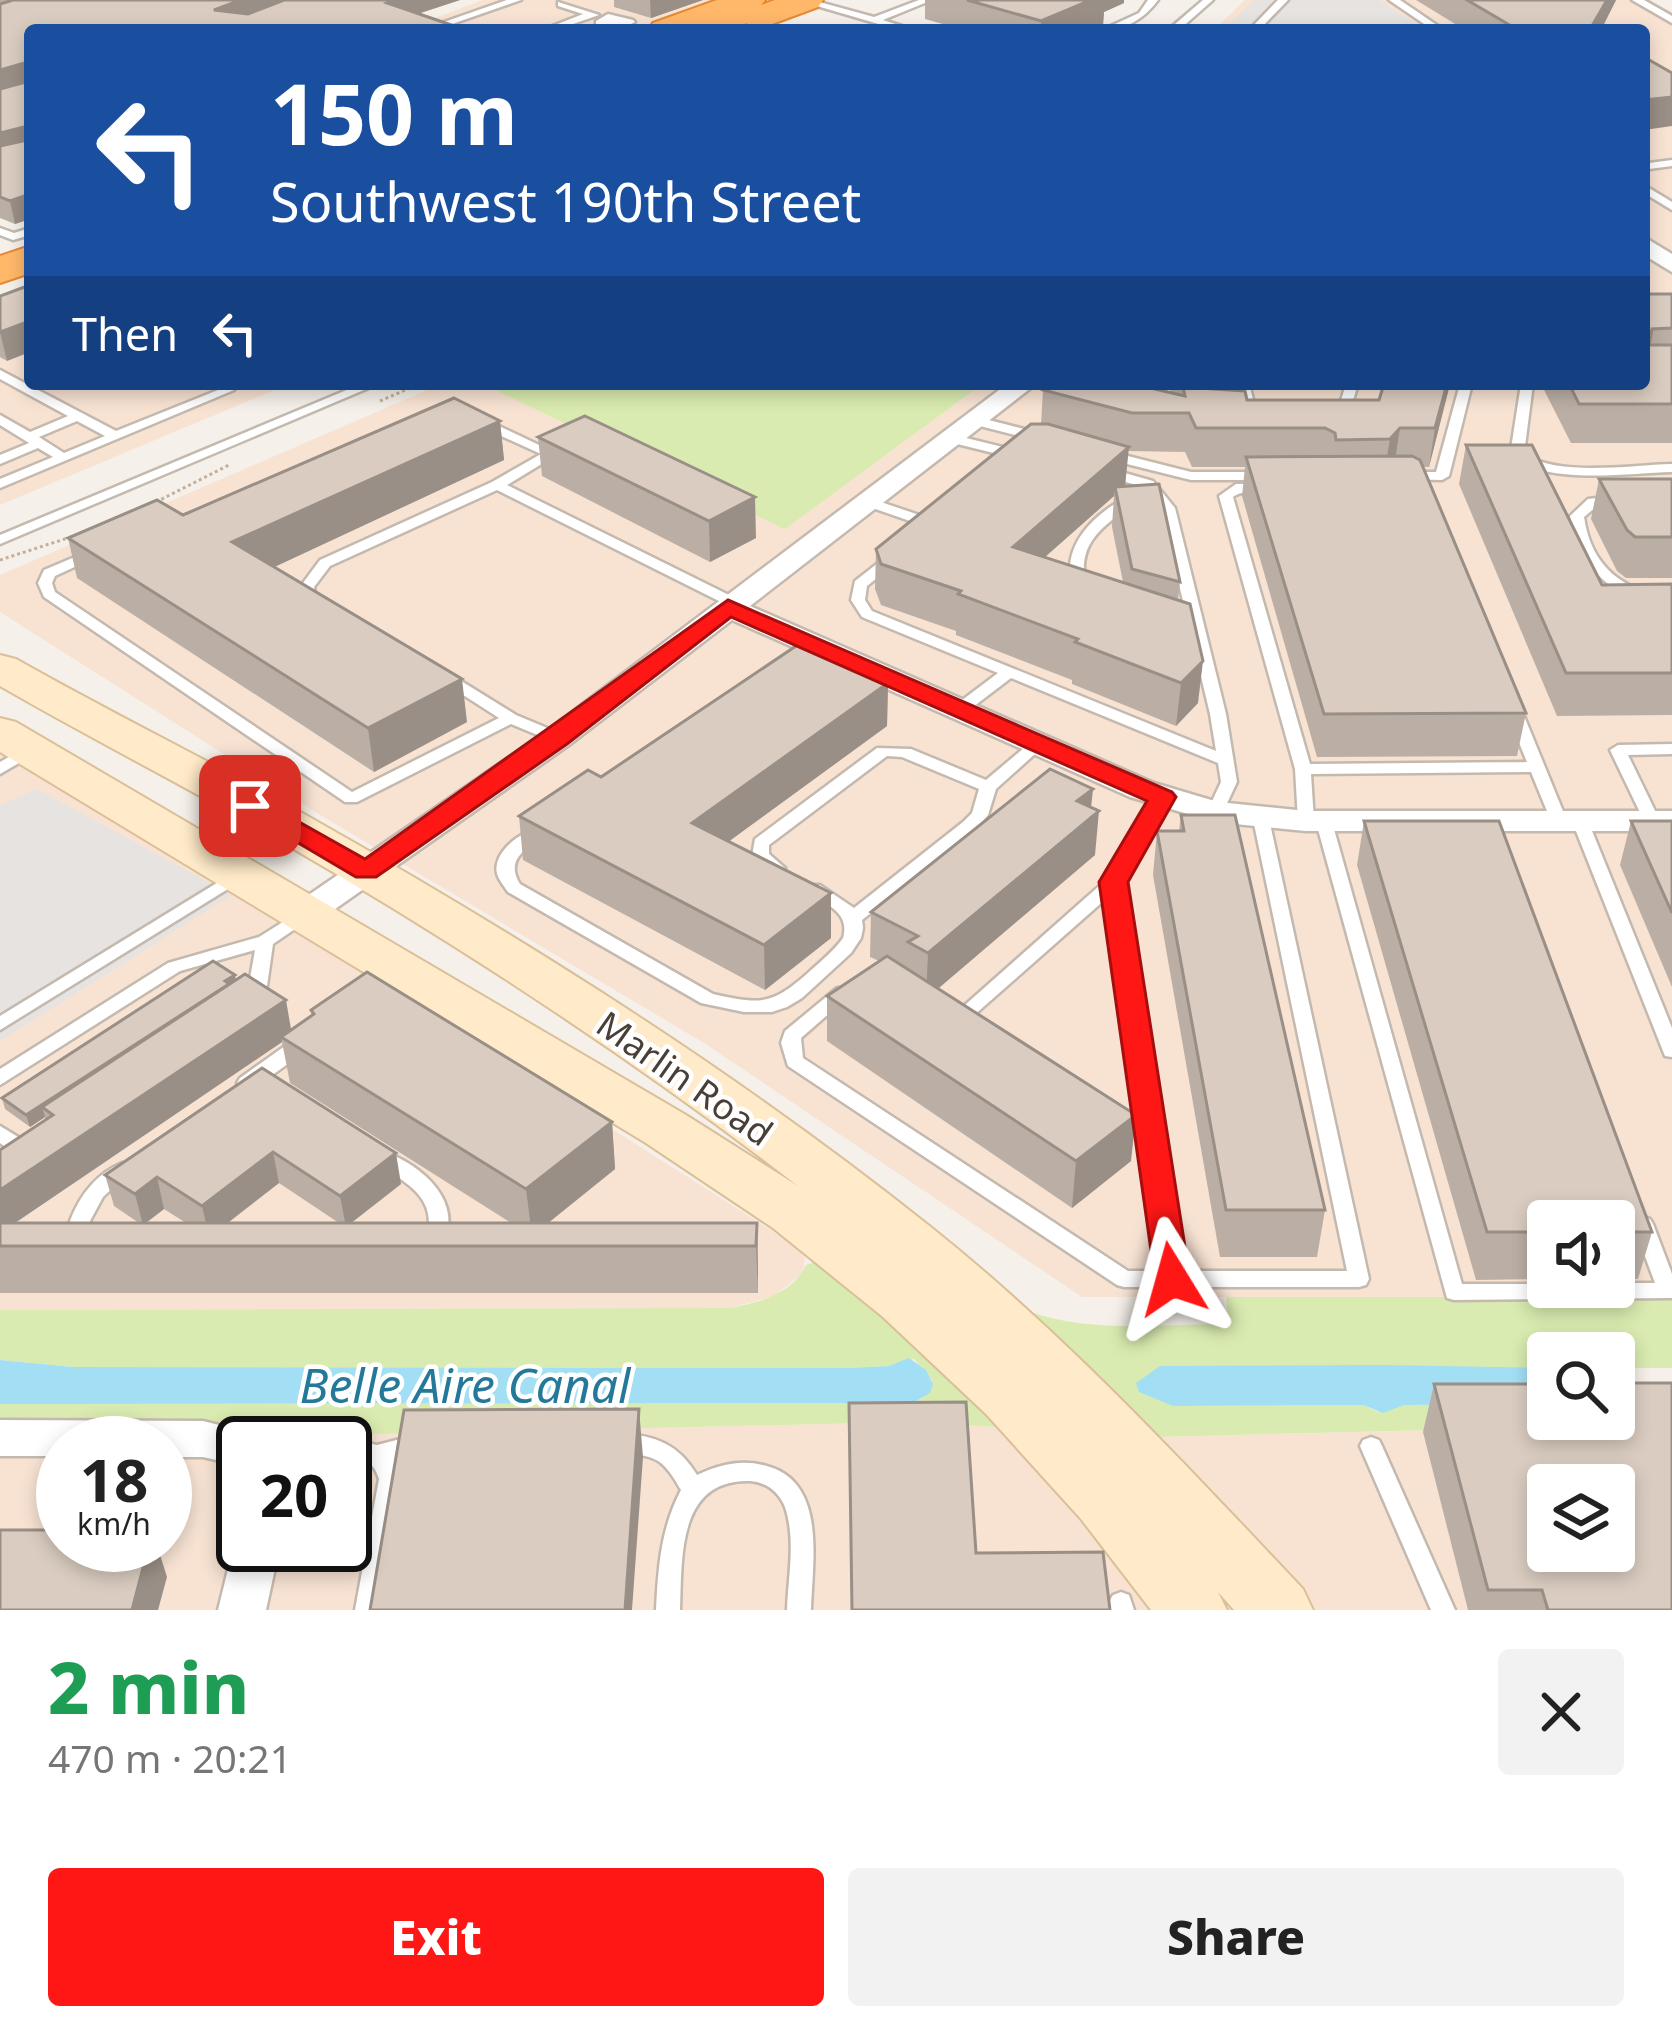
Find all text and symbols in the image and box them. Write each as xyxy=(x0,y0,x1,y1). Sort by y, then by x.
text: 150 m xyxy=(270,55,518,170)
icon: left xyxy=(72,72,228,228)
text: Southwest 190th Street xyxy=(270,164,861,238)
icon: left xyxy=(202,300,268,366)
text: Then xyxy=(72,303,178,364)
pin xyxy=(199,755,301,857)
icon: arrive xyxy=(217,773,283,839)
street label: Marlin Road xyxy=(587,999,783,1157)
map controls xyxy=(1527,1200,1635,1572)
button: sound xyxy=(1527,1200,1635,1308)
position arrow xyxy=(1109,1216,1235,1342)
button: search xyxy=(1527,1332,1635,1440)
water label: Belle Aire Canal xyxy=(300,1352,632,1417)
speed limit sign: 20 xyxy=(216,1416,372,1572)
text: 18 xyxy=(80,1438,148,1520)
button: layers xyxy=(1527,1464,1635,1572)
text: km/h xyxy=(77,1503,151,1544)
text: 2 min xyxy=(48,1637,249,1735)
button: close xyxy=(1498,1649,1624,1775)
text: 470 m · 20:21 xyxy=(48,1731,292,1784)
button: Exit xyxy=(48,1868,824,2006)
button: Share xyxy=(848,1868,1624,2006)

